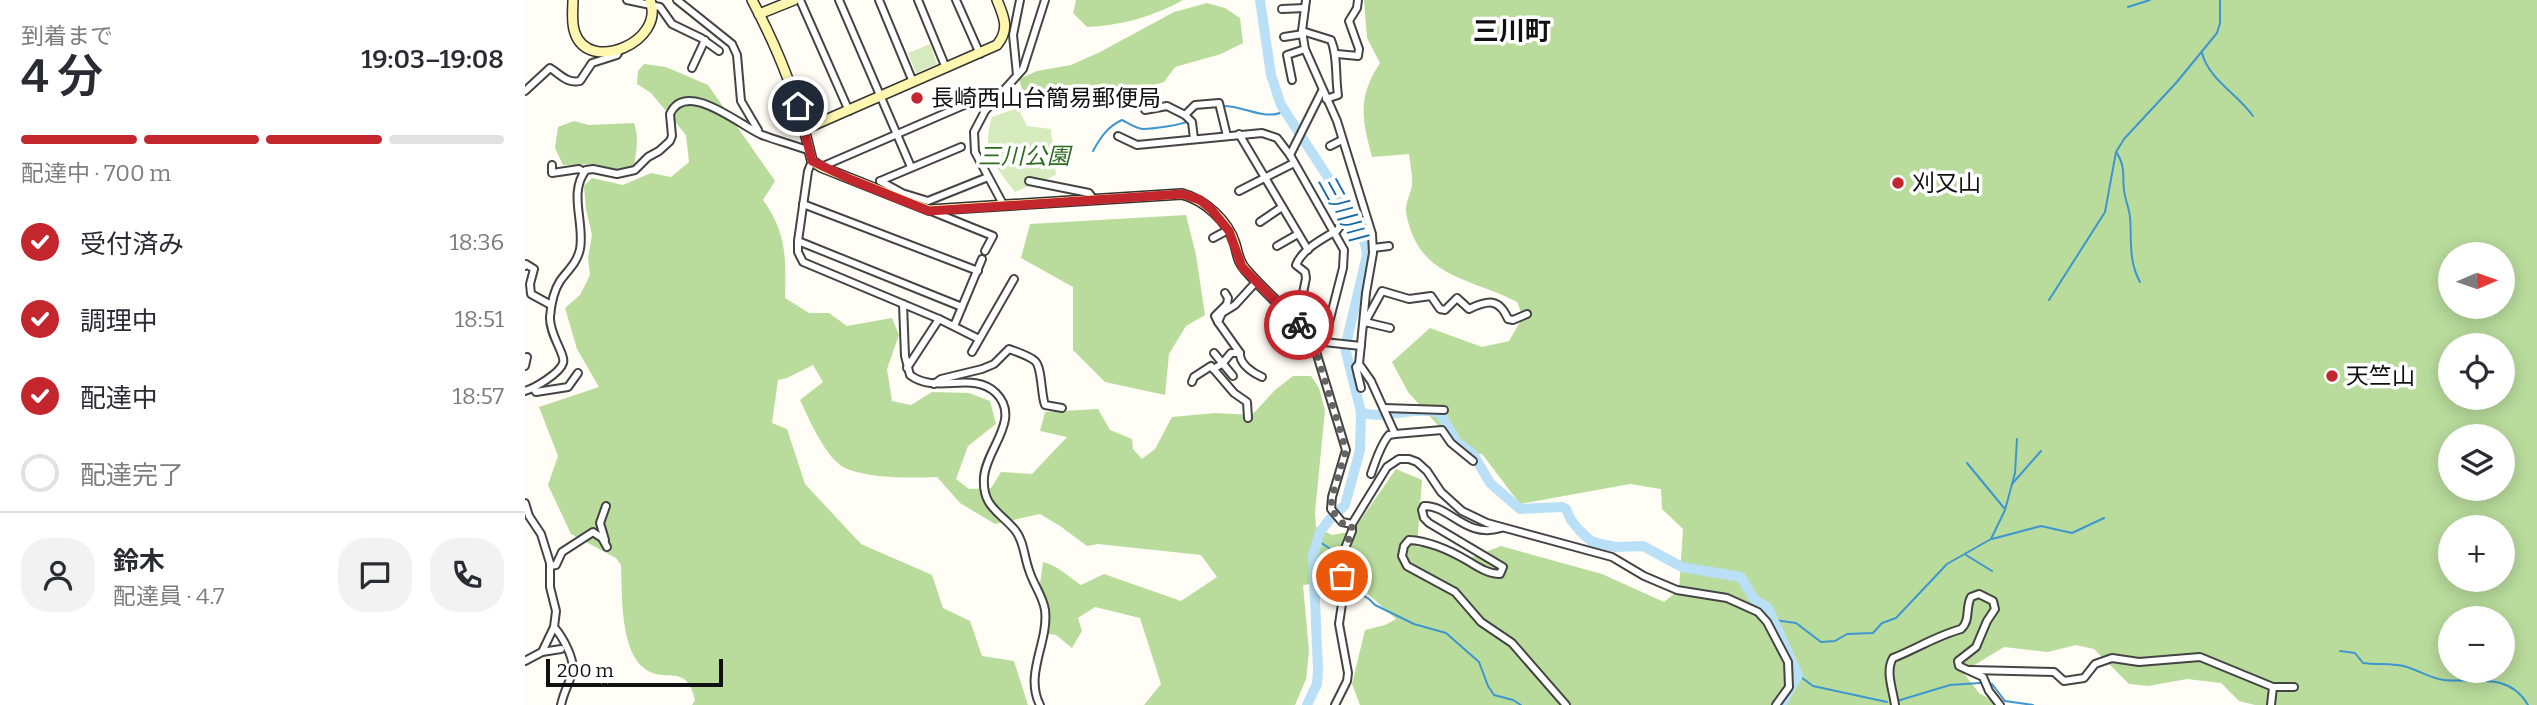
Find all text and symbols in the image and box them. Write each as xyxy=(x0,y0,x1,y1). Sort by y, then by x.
district label: 三川町 xyxy=(1473,16,1551,47)
text: 到着まで xyxy=(21,22,113,50)
text: 19:03–19:08 xyxy=(361,44,504,75)
text: 4 分 xyxy=(21,49,103,104)
pin xyxy=(768,76,828,136)
place label: 長崎西山台簡易郵便局 xyxy=(931,84,1161,112)
icon: home xyxy=(779,87,817,125)
marker: 長崎西山台簡易郵便局 xyxy=(909,90,925,106)
park label: 三川公園 xyxy=(978,142,1073,170)
text: 配達中 · 700 m xyxy=(21,159,171,187)
place label: 刈又山 xyxy=(1912,169,1981,197)
water label: 三川川 xyxy=(1312,170,1373,249)
marker: 刈又山 xyxy=(1890,175,1906,191)
icon: check xyxy=(21,223,59,261)
text: 18:36 xyxy=(449,228,504,256)
text: 受付済み xyxy=(80,229,184,260)
north arrow xyxy=(2438,242,2515,318)
map controls xyxy=(2438,242,2515,683)
courier xyxy=(1264,290,1334,360)
icon: check xyxy=(21,300,59,338)
text: 18:51 xyxy=(455,305,504,333)
text: 調理中 xyxy=(80,306,158,337)
icon: bike xyxy=(1280,306,1318,344)
button: locate xyxy=(2438,333,2515,410)
place label: 天竺山 xyxy=(2346,362,2415,390)
marker: 天竺山 xyxy=(2324,368,2340,384)
icon: check xyxy=(21,377,59,415)
text: 18:57 xyxy=(453,382,504,410)
text: 配達中 xyxy=(80,383,158,414)
button: layers xyxy=(2438,424,2515,501)
text: 配達完了 xyxy=(80,460,184,491)
button: + xyxy=(2438,515,2515,592)
button: person xyxy=(21,538,95,612)
button: chat xyxy=(338,538,412,612)
button: phone xyxy=(430,538,504,612)
text: 鈴木 xyxy=(113,546,165,577)
pin xyxy=(1312,546,1372,606)
icon: bag xyxy=(1323,557,1361,595)
text: 配達員 · 4.7 xyxy=(113,582,225,610)
button: − xyxy=(2438,606,2515,683)
scale bar xyxy=(546,656,723,688)
text: 200 m xyxy=(557,659,614,682)

